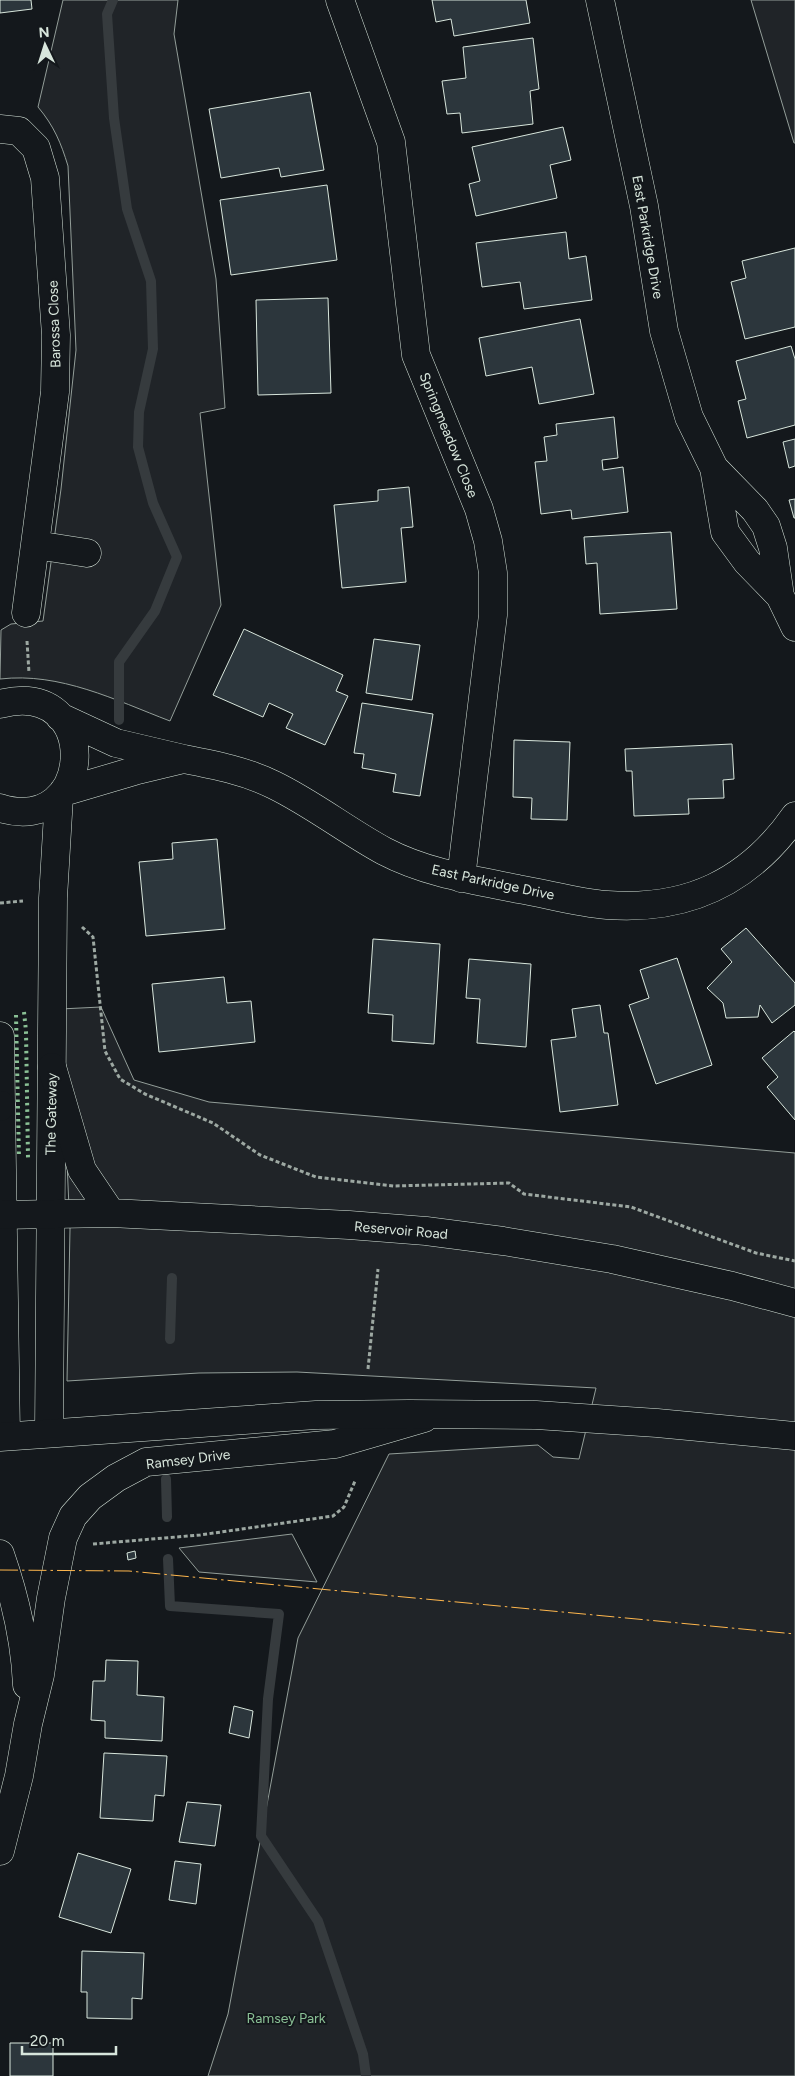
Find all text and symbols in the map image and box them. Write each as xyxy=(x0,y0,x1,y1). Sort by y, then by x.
north arrow xyxy=(20,20,70,70)
text: N xyxy=(38,24,50,41)
street label: East Parkridge Drive xyxy=(628,174,667,301)
street label: Barossa Close xyxy=(44,280,65,368)
street label: Springmeadow Close xyxy=(416,370,482,501)
street label: East Parkridge Drive xyxy=(430,861,556,904)
street label: The Gateway xyxy=(42,1072,61,1155)
street label: Reservoir Road xyxy=(353,1218,449,1243)
street label: Ramsey Drive xyxy=(145,1446,232,1473)
park label: Ramsey Park xyxy=(246,2010,326,2027)
scale bar xyxy=(22,2024,116,2056)
text: 20 m xyxy=(30,2032,64,2050)

